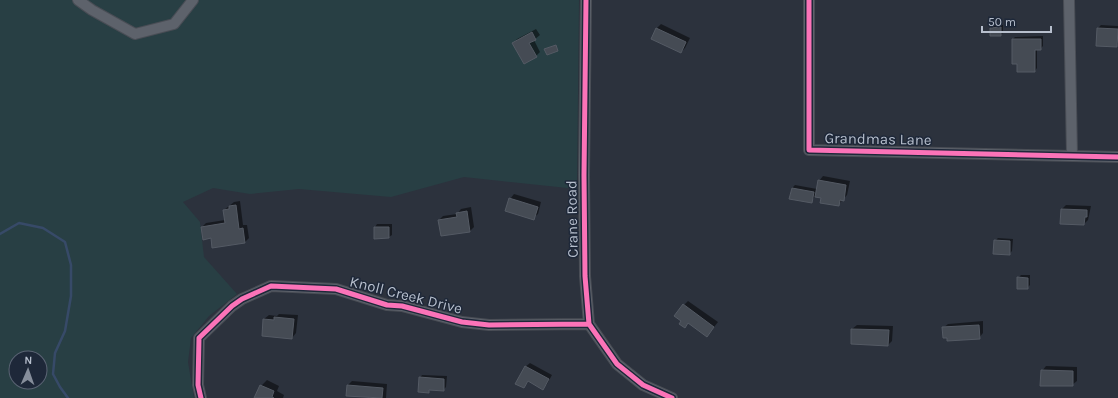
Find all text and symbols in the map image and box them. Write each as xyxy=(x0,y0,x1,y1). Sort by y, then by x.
scale bar xyxy=(982,8,1051,34)
text: 50 m xyxy=(988,15,1016,29)
street label: Grandmas Lane xyxy=(824,129,932,149)
street label: Crane Road xyxy=(562,180,582,258)
street label: Knoll Creek Drive xyxy=(348,272,464,318)
north arrow xyxy=(8,350,48,390)
text: N xyxy=(24,354,33,367)

